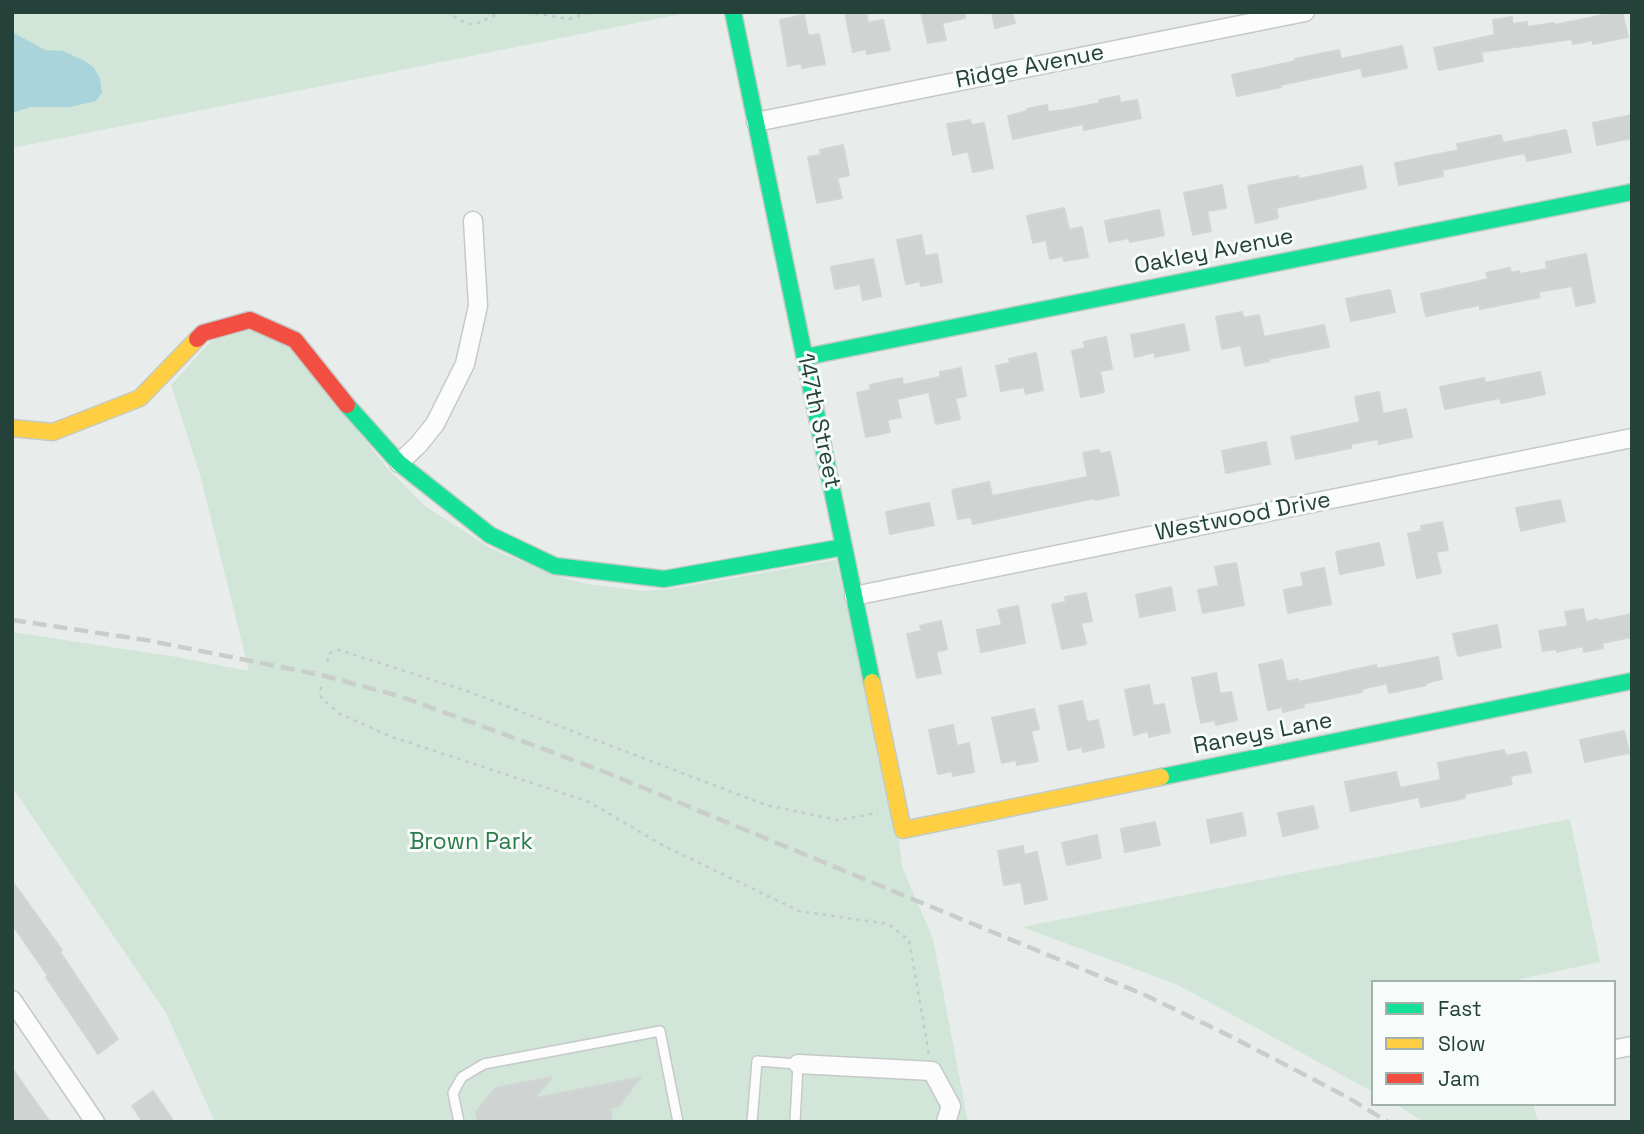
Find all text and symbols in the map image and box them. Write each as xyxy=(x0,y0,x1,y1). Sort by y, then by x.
street label: Ridge Avenue xyxy=(954,39,1106,95)
street label: Oakley Avenue xyxy=(1132,223,1296,281)
street label: 147th Street xyxy=(790,351,846,491)
street label: Westwood Drive xyxy=(1153,486,1333,548)
street label: Raneys Lane xyxy=(1191,707,1335,761)
park label: Brown Park xyxy=(409,829,533,857)
legend xyxy=(1371,980,1616,1106)
text: Fast xyxy=(1438,995,1482,1022)
text: Slow xyxy=(1438,1030,1486,1057)
text: Jam xyxy=(1438,1065,1480,1092)

